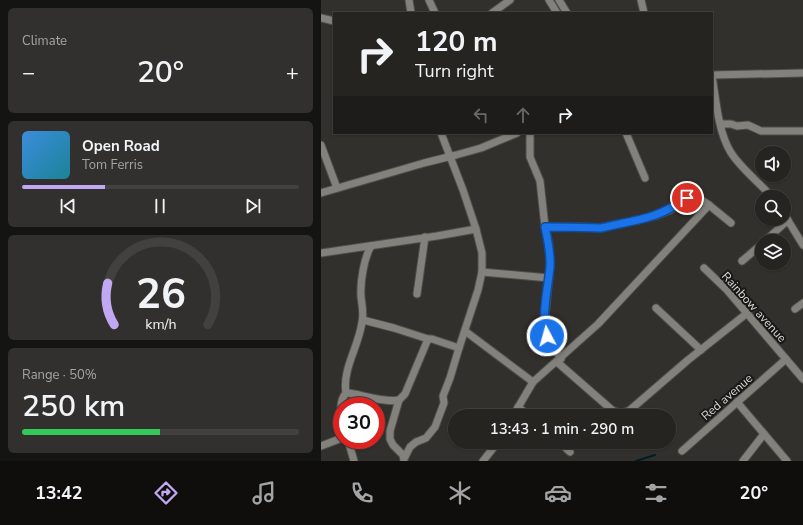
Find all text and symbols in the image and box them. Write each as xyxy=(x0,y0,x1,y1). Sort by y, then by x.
text: 120 m xyxy=(415,23,498,61)
icon: right xyxy=(349,28,401,80)
text: Climate xyxy=(22,32,67,50)
text: 20° xyxy=(137,52,184,93)
text: − xyxy=(22,58,35,88)
text: + xyxy=(286,58,299,88)
text: Turn right xyxy=(415,59,494,83)
icon: left xyxy=(470,104,492,126)
icon: ahead xyxy=(512,104,534,126)
icon: right xyxy=(554,104,576,126)
text: Open Road xyxy=(82,136,160,156)
map controls xyxy=(755,146,791,270)
button: sound xyxy=(755,146,791,182)
text: Tom Ferris xyxy=(82,156,143,174)
pin xyxy=(670,181,704,215)
icon: arrive xyxy=(676,187,698,209)
button: search xyxy=(755,190,791,226)
icon: previous xyxy=(57,195,79,217)
icon: pause xyxy=(149,195,171,217)
icon: next xyxy=(242,195,264,217)
button: layers xyxy=(755,234,791,270)
text: 26 xyxy=(136,266,185,323)
street label: Rainbow avenue xyxy=(718,268,790,346)
text: km/h xyxy=(145,315,176,334)
position arrow xyxy=(526,315,568,357)
text: Range · 50% xyxy=(22,366,97,384)
street label: Red avenue xyxy=(698,370,756,424)
text: 250 km xyxy=(22,386,125,427)
speed limit sign: 30 xyxy=(333,397,385,449)
text: 13:43 · 1 min · 290 m xyxy=(490,419,634,439)
icon: directions xyxy=(152,479,180,507)
icon: music xyxy=(250,479,278,507)
icon: phone xyxy=(348,479,376,507)
icon: climate xyxy=(446,479,474,507)
icon: car xyxy=(544,479,572,507)
icon: filters xyxy=(642,479,670,507)
text: 13:42 xyxy=(35,481,83,505)
text: 20° xyxy=(740,481,768,505)

